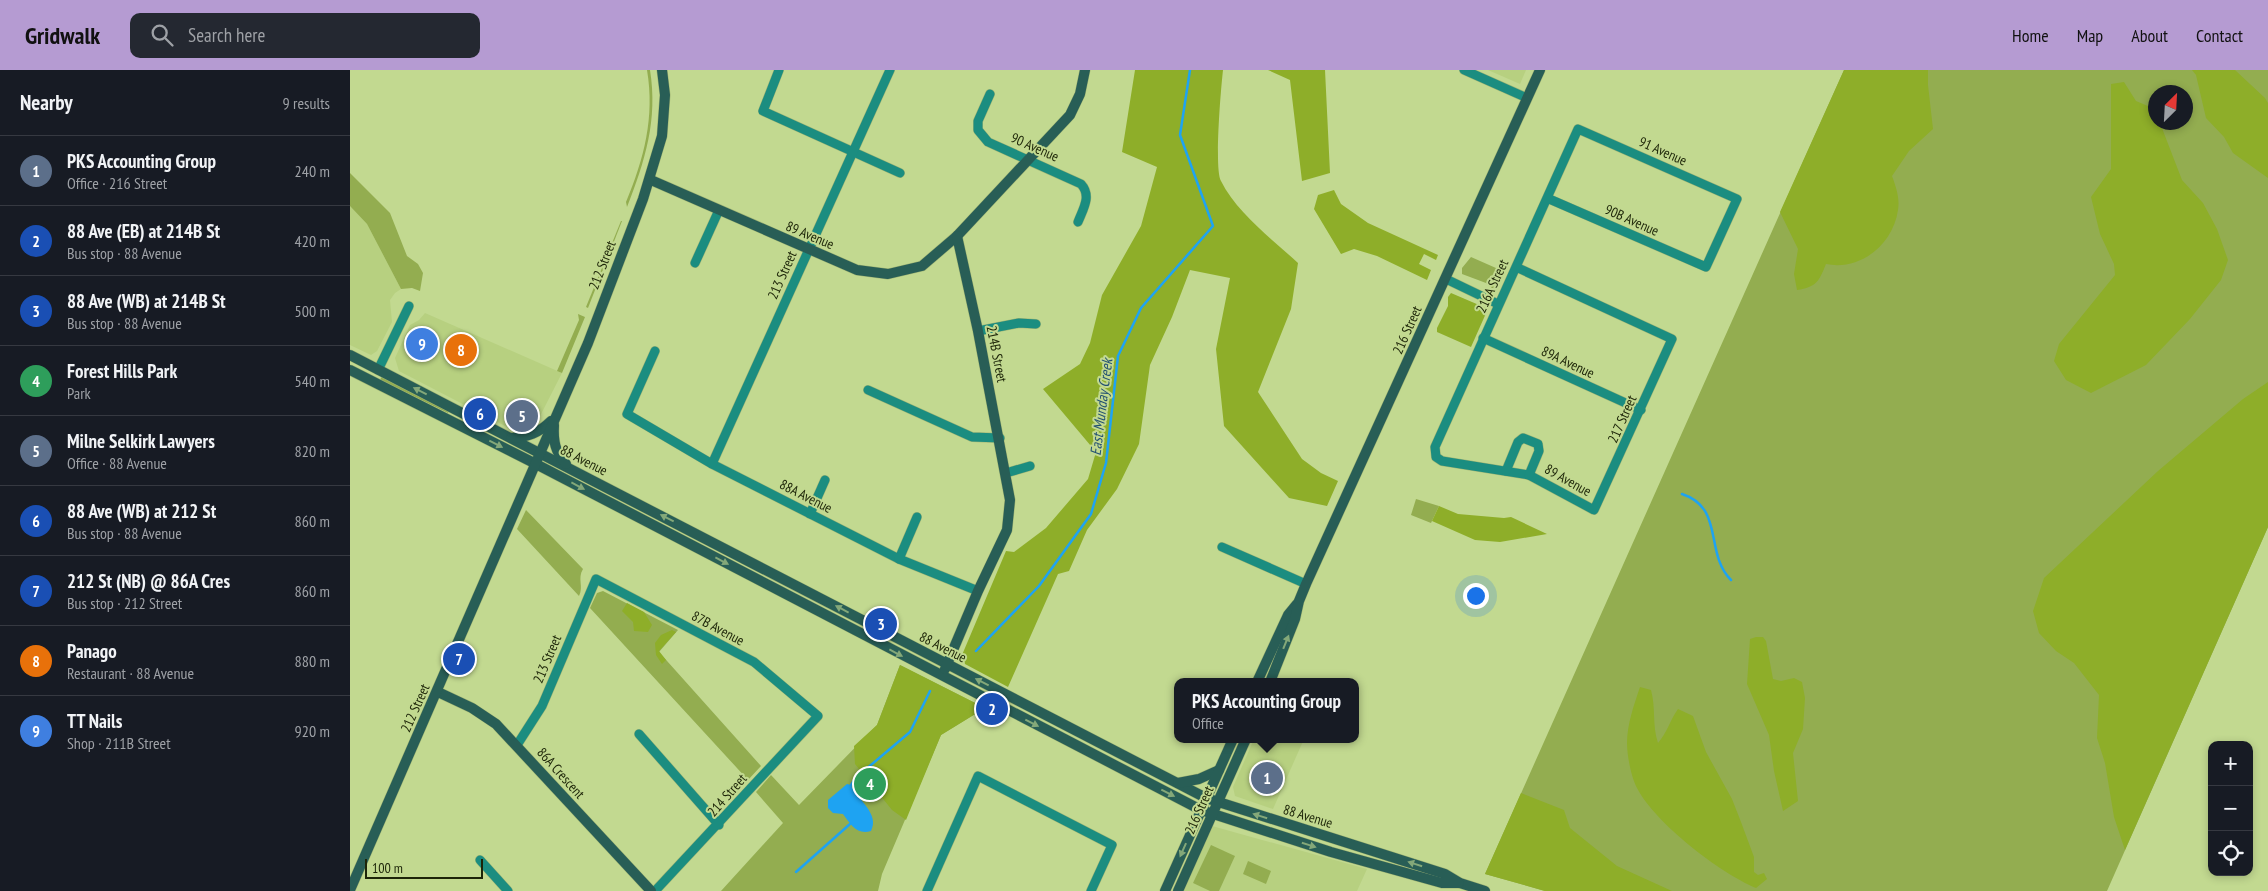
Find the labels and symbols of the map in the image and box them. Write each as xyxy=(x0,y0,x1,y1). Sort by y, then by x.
north arrow xyxy=(2148,85,2193,130)
street label: 90 Avenue xyxy=(1008,128,1062,166)
street label: 91 Avenue xyxy=(1636,132,1690,170)
street label: 90B Avenue xyxy=(1602,200,1662,240)
street label: 89 Avenue xyxy=(783,217,837,253)
street label: 212 Street xyxy=(584,238,620,292)
street label: 213 Street xyxy=(763,248,801,302)
street label: 216A Street xyxy=(1472,256,1512,316)
street label: 216 Street xyxy=(1388,303,1426,357)
street label: 214B Street xyxy=(983,324,1011,384)
pin: 9 xyxy=(406,325,438,363)
pin: 8 xyxy=(445,331,477,369)
street label: 89A Avenue xyxy=(1538,342,1598,382)
water label: East Munday Creek xyxy=(1086,355,1117,456)
one-way arrow xyxy=(413,387,427,395)
street label: 217 Street xyxy=(1604,392,1641,446)
pin: 6 xyxy=(464,395,496,433)
pin: 5 xyxy=(506,397,538,435)
one-way arrow xyxy=(488,439,503,448)
street label: 88 Avenue xyxy=(557,440,611,480)
street label: 89 Avenue xyxy=(1542,460,1595,500)
street label: 88A Avenue xyxy=(777,475,836,517)
one-way arrow xyxy=(570,482,585,490)
one-way arrow xyxy=(660,514,674,522)
one-way arrow xyxy=(714,557,729,565)
your location xyxy=(1463,583,1489,609)
one-way arrow xyxy=(835,605,849,613)
pin: 3 xyxy=(865,605,897,643)
street label: 87B Avenue xyxy=(689,607,748,649)
street label: 88 Avenue xyxy=(916,627,970,667)
street label: 213 Street xyxy=(529,632,565,686)
one-way arrow xyxy=(1282,634,1290,649)
pin: 7 xyxy=(443,640,475,678)
one-way arrow xyxy=(889,649,904,657)
one-way arrow xyxy=(975,678,990,686)
street label: 212 Street xyxy=(396,681,434,735)
pin: 2 xyxy=(976,690,1008,728)
one-way arrow xyxy=(1024,719,1039,727)
street label: 86A Crescent xyxy=(533,744,589,802)
pin: 1 xyxy=(1251,759,1283,797)
pin: 4 xyxy=(854,765,886,803)
street label: 214 Street xyxy=(704,770,751,820)
street label: 216 Street xyxy=(1180,783,1218,837)
one-way arrow xyxy=(1161,789,1175,797)
street label: 88 Avenue xyxy=(1281,800,1335,832)
one-way arrow xyxy=(1253,811,1268,819)
one-way arrow xyxy=(1302,841,1317,849)
one-way arrow xyxy=(1178,843,1186,857)
scale bar xyxy=(365,856,482,879)
one-way arrow xyxy=(1408,860,1423,868)

